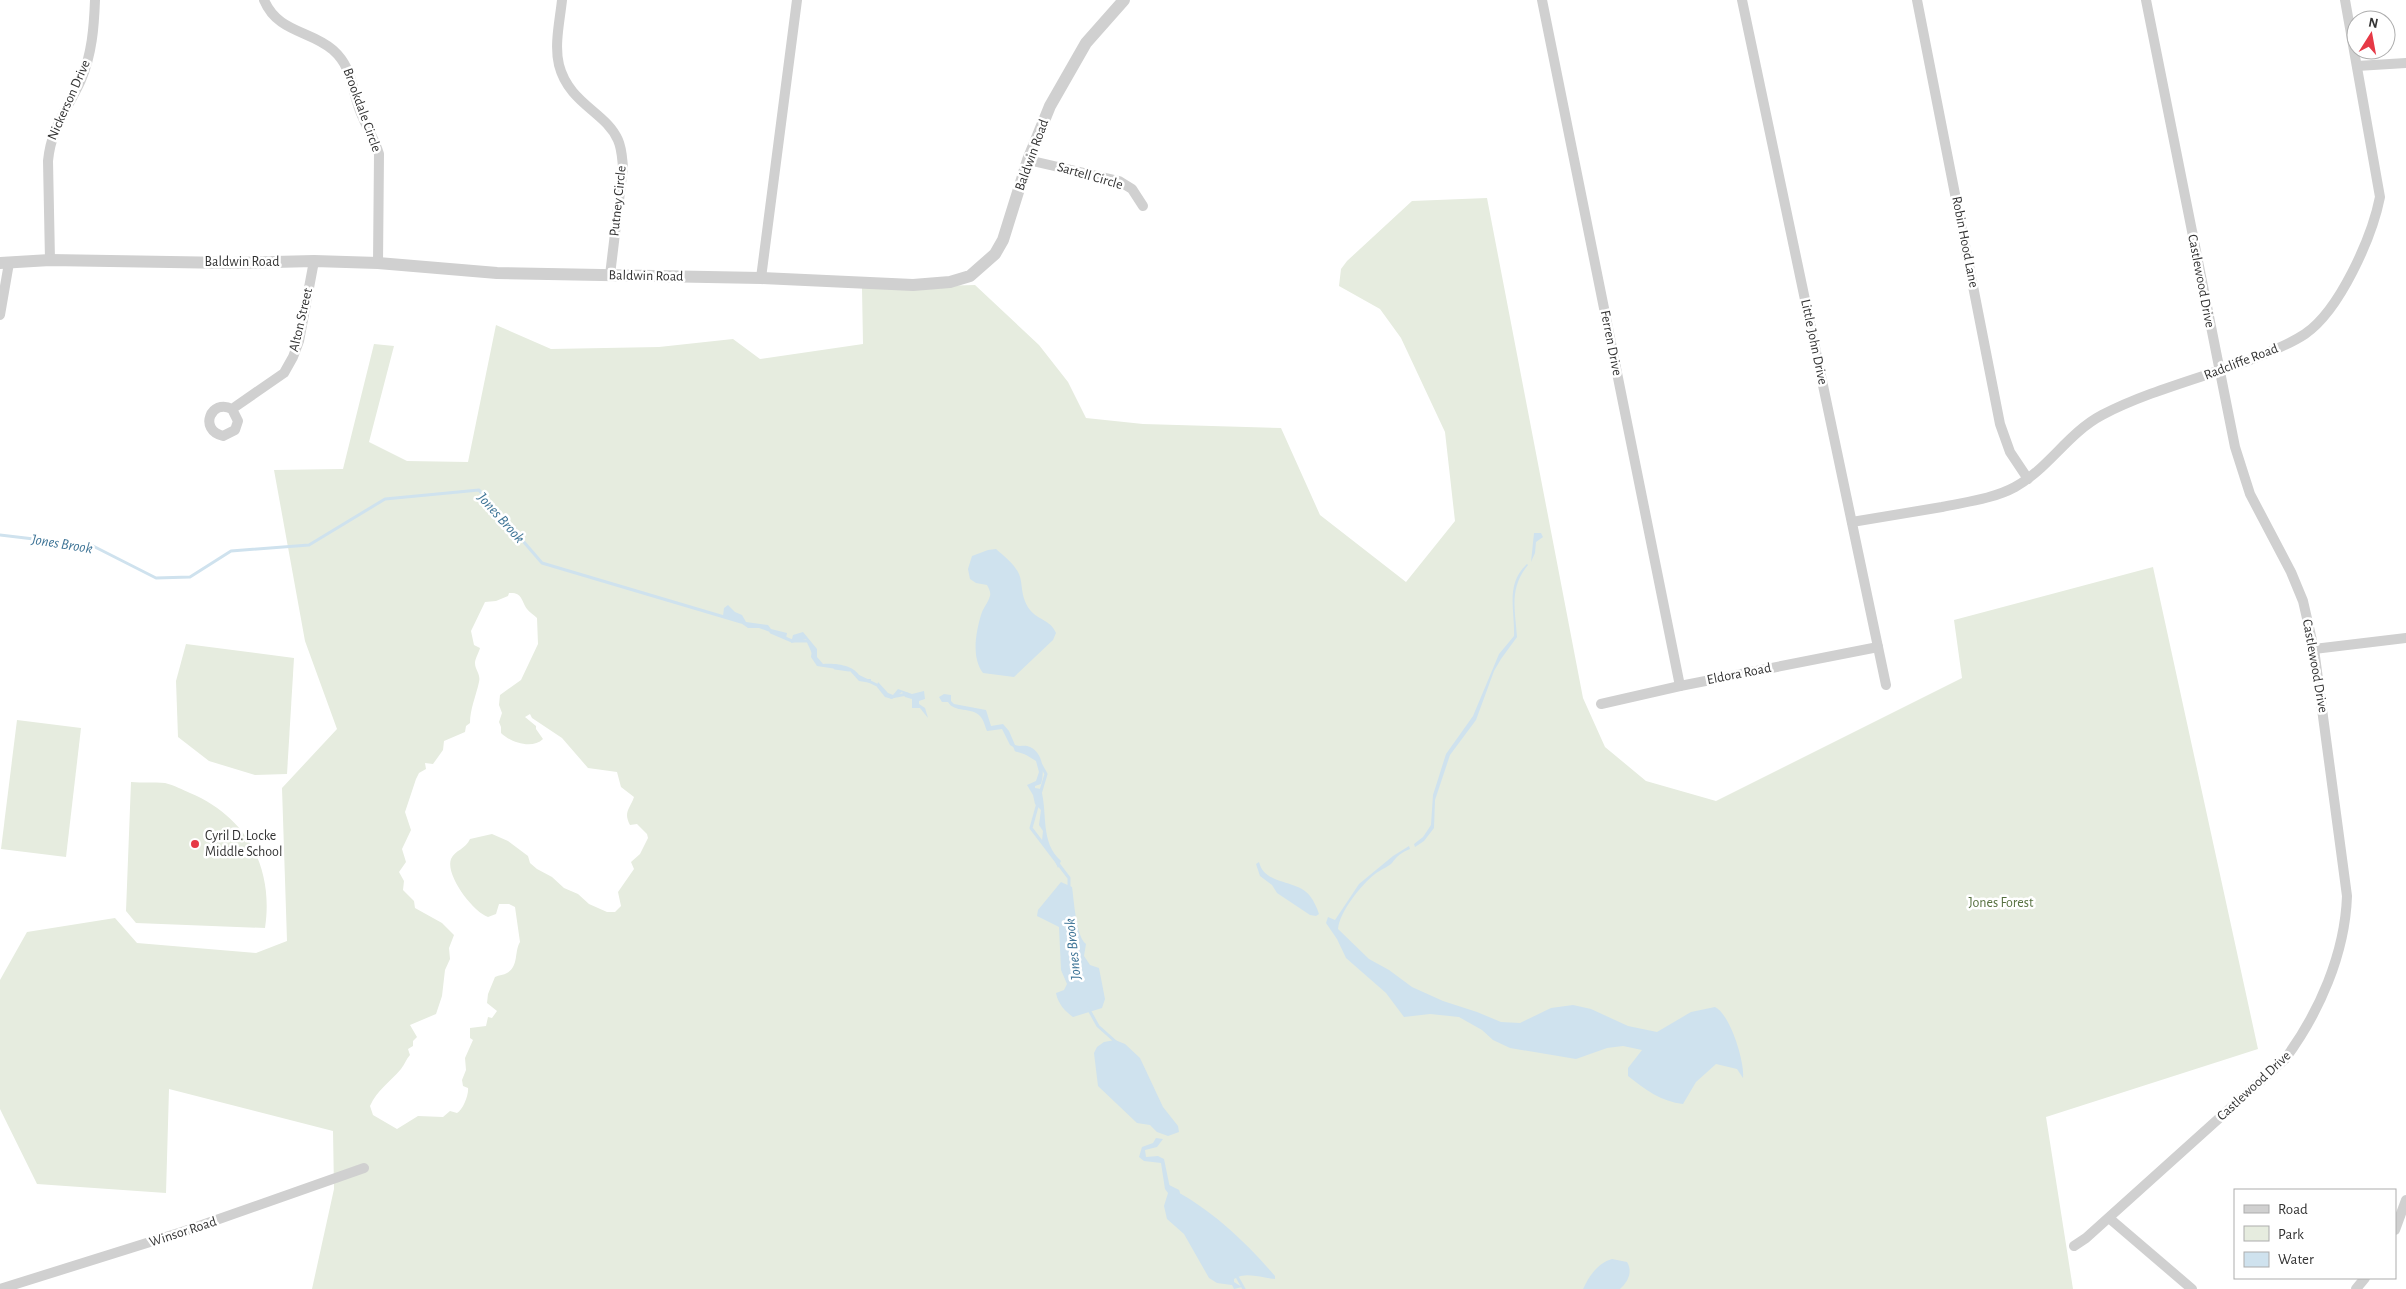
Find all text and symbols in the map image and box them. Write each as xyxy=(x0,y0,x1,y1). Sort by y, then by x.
north arrow xyxy=(2346,10,2396,60)
text: N xyxy=(2367,15,2379,31)
street label: Nickerson Drive xyxy=(45,58,93,142)
street label: Brookdale Circle xyxy=(340,66,384,154)
street label: Baldwin Road xyxy=(1013,117,1051,193)
street label: Sartell Circle xyxy=(1056,160,1124,192)
street label: Putney Circle xyxy=(607,165,629,237)
street label: Robin Hood Lane xyxy=(1949,195,1981,289)
street label: Castlewood Drive xyxy=(2185,233,2217,329)
street label: Baldwin Road xyxy=(205,255,279,269)
street label: Baldwin Road xyxy=(608,268,684,284)
street label: Alton Street xyxy=(287,286,315,353)
street label: Little John Drive xyxy=(1798,298,1830,386)
street label: Ferren Drive xyxy=(1598,309,1624,377)
street label: Radcliffe Road xyxy=(2202,341,2280,383)
water label: Jones Brook xyxy=(474,489,527,546)
water label: Jones Brook xyxy=(29,532,94,556)
street label: Castlewood Drive xyxy=(2300,618,2330,714)
street label: Eldora Road xyxy=(1706,661,1772,687)
place label: Cyril D. Locke Middle School xyxy=(205,829,282,859)
marker: Cyril D. Locke Middle School xyxy=(189,838,201,850)
park label: Jones Forest xyxy=(1969,896,2034,910)
water label: Jones Brook xyxy=(1062,918,1084,981)
street label: Castlewood Drive xyxy=(2214,1048,2294,1124)
legend xyxy=(2234,1189,2396,1279)
text: Road xyxy=(2278,1202,2308,1217)
street label: Winsor Road xyxy=(148,1215,218,1249)
text: Park xyxy=(2278,1227,2304,1242)
text: Water xyxy=(2278,1252,2314,1267)

